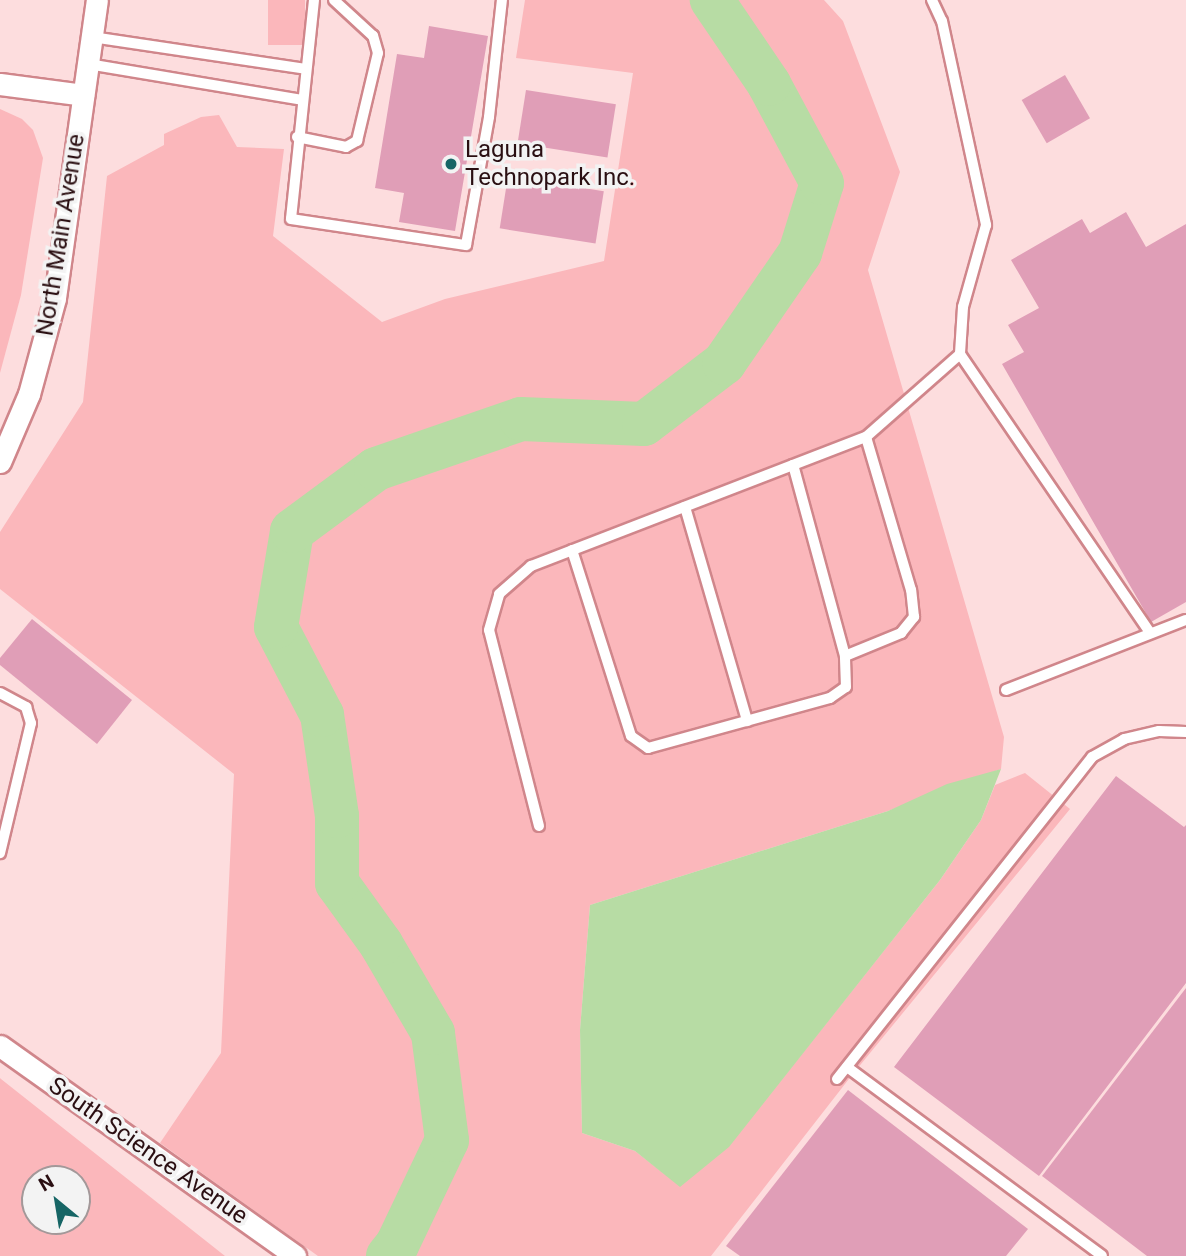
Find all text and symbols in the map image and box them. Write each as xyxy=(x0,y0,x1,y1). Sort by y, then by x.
street label: North Main Avenue xyxy=(31,132,91,338)
place label: Laguna Technopark Inc. xyxy=(465,136,635,192)
marker: Laguna Technopark Inc. xyxy=(443,156,459,172)
street label: South Science Avenue xyxy=(43,1071,253,1231)
north arrow xyxy=(21,1165,91,1235)
text: N xyxy=(35,1170,58,1196)

